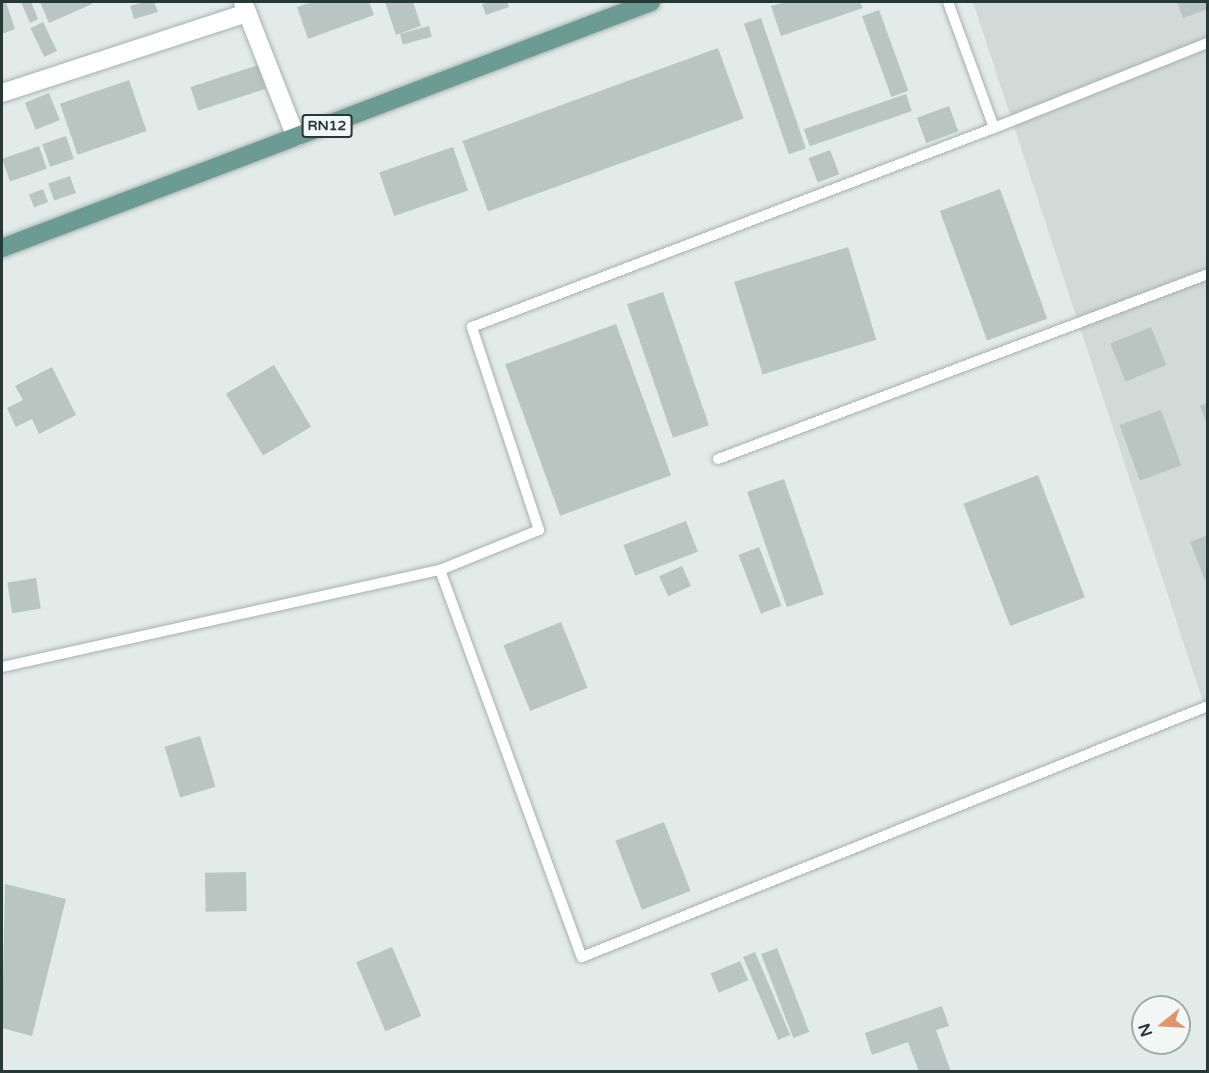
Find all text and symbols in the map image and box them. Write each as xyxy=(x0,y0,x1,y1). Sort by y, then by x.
road number: RN12 xyxy=(302,115,352,137)
north arrow xyxy=(1131,995,1191,1055)
text: N xyxy=(1134,1021,1157,1039)

